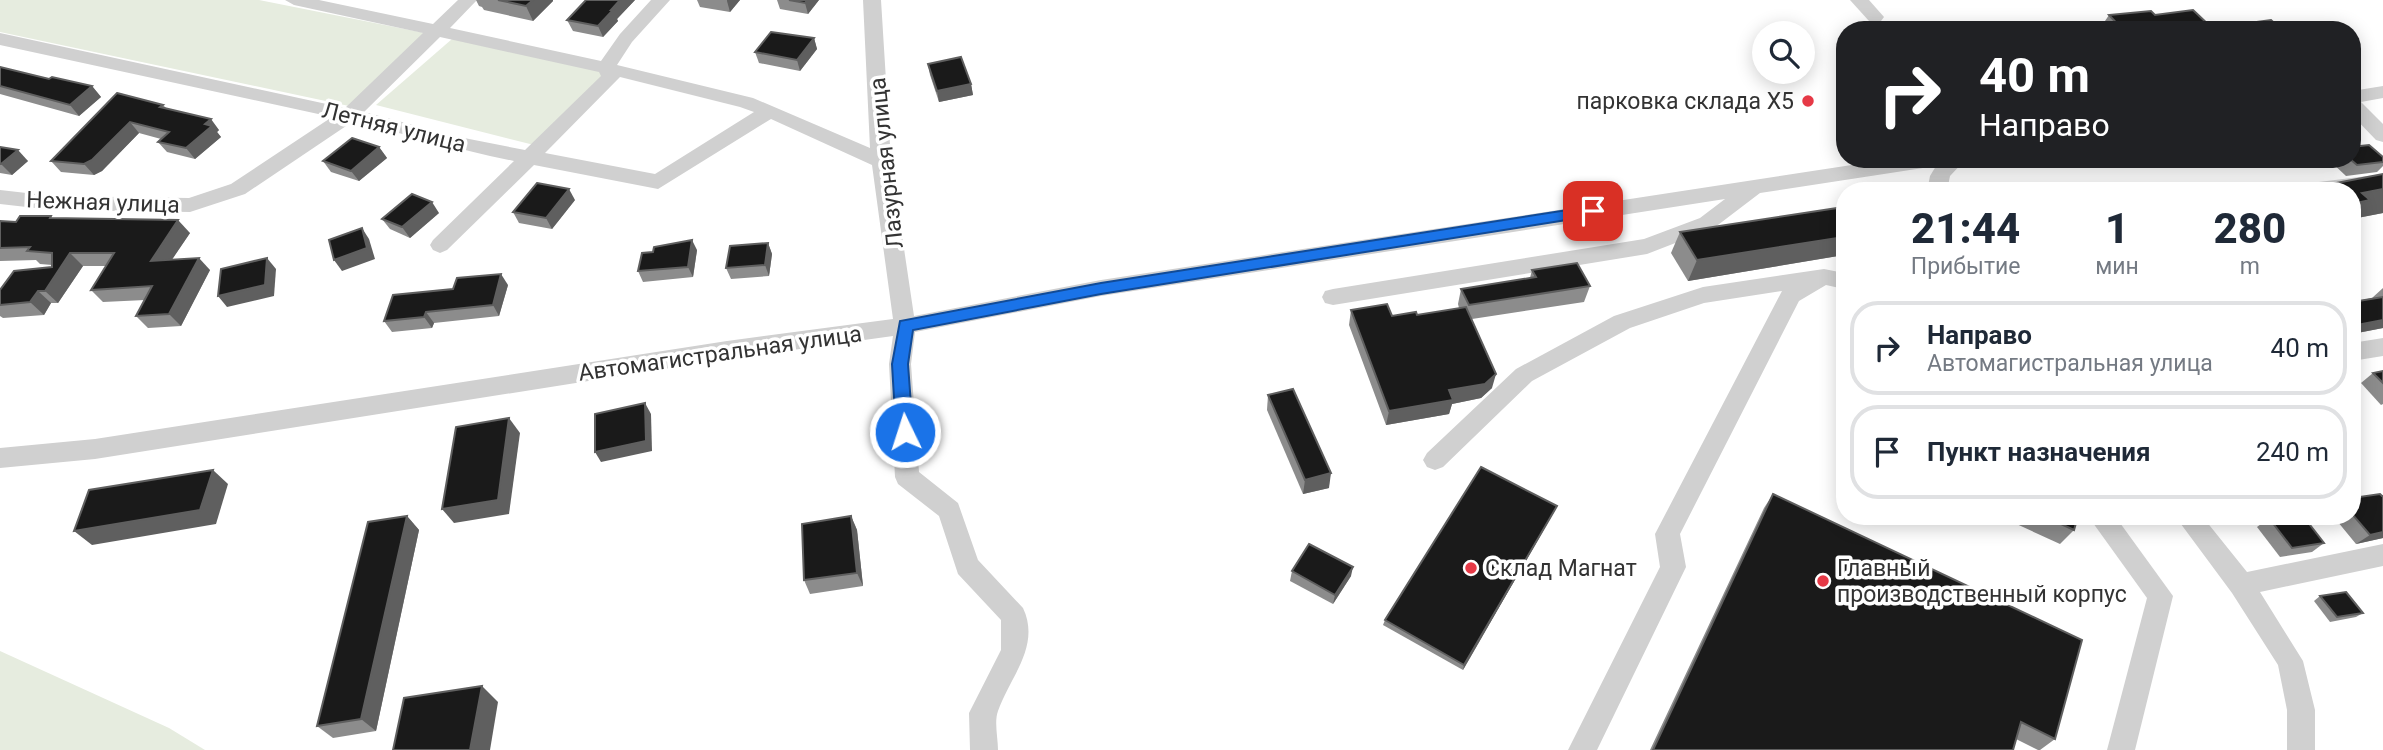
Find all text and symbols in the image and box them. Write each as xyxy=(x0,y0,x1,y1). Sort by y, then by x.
map controls xyxy=(1752,21,1815,84)
button: search xyxy=(1752,21,1815,84)
text: 40 m xyxy=(1979,47,2090,104)
icon: right xyxy=(1864,49,1955,140)
street label: Лазурная улица xyxy=(864,76,909,250)
place label: парковка склада X5 xyxy=(1576,88,1794,115)
marker: парковка склада X5 xyxy=(1800,93,1816,109)
street label: Летняя улица xyxy=(319,97,468,158)
text: Направо xyxy=(1979,106,2110,144)
pin xyxy=(1563,181,1623,241)
street label: Нежная улица xyxy=(26,186,180,219)
icon: arrive xyxy=(1574,192,1612,230)
text: 21:44 xyxy=(1911,204,2020,253)
text: 1 xyxy=(2105,204,2129,253)
text: 280 xyxy=(2214,204,2286,253)
text: Прибытие xyxy=(1911,253,2020,280)
text: мин xyxy=(2095,253,2139,280)
text: m xyxy=(2240,253,2260,280)
street label: Автомагистральная улица xyxy=(577,320,863,387)
text: Направо xyxy=(1927,320,2032,350)
icon: right xyxy=(1868,329,1906,367)
text: 40 m xyxy=(2271,333,2329,363)
text: Автомагистральная улица xyxy=(1927,350,2213,377)
position arrow xyxy=(868,395,942,469)
icon: arrive xyxy=(1868,433,1906,471)
text: Пункт назначения xyxy=(1927,437,2151,467)
text: 240 m xyxy=(2256,437,2329,467)
place label: Склад Магнат xyxy=(1485,555,1637,582)
place label: Главный производственный корпус xyxy=(1837,555,2127,608)
marker: Склад Магнат xyxy=(1463,560,1479,576)
marker: Главный производственный корпус xyxy=(1815,573,1831,589)

